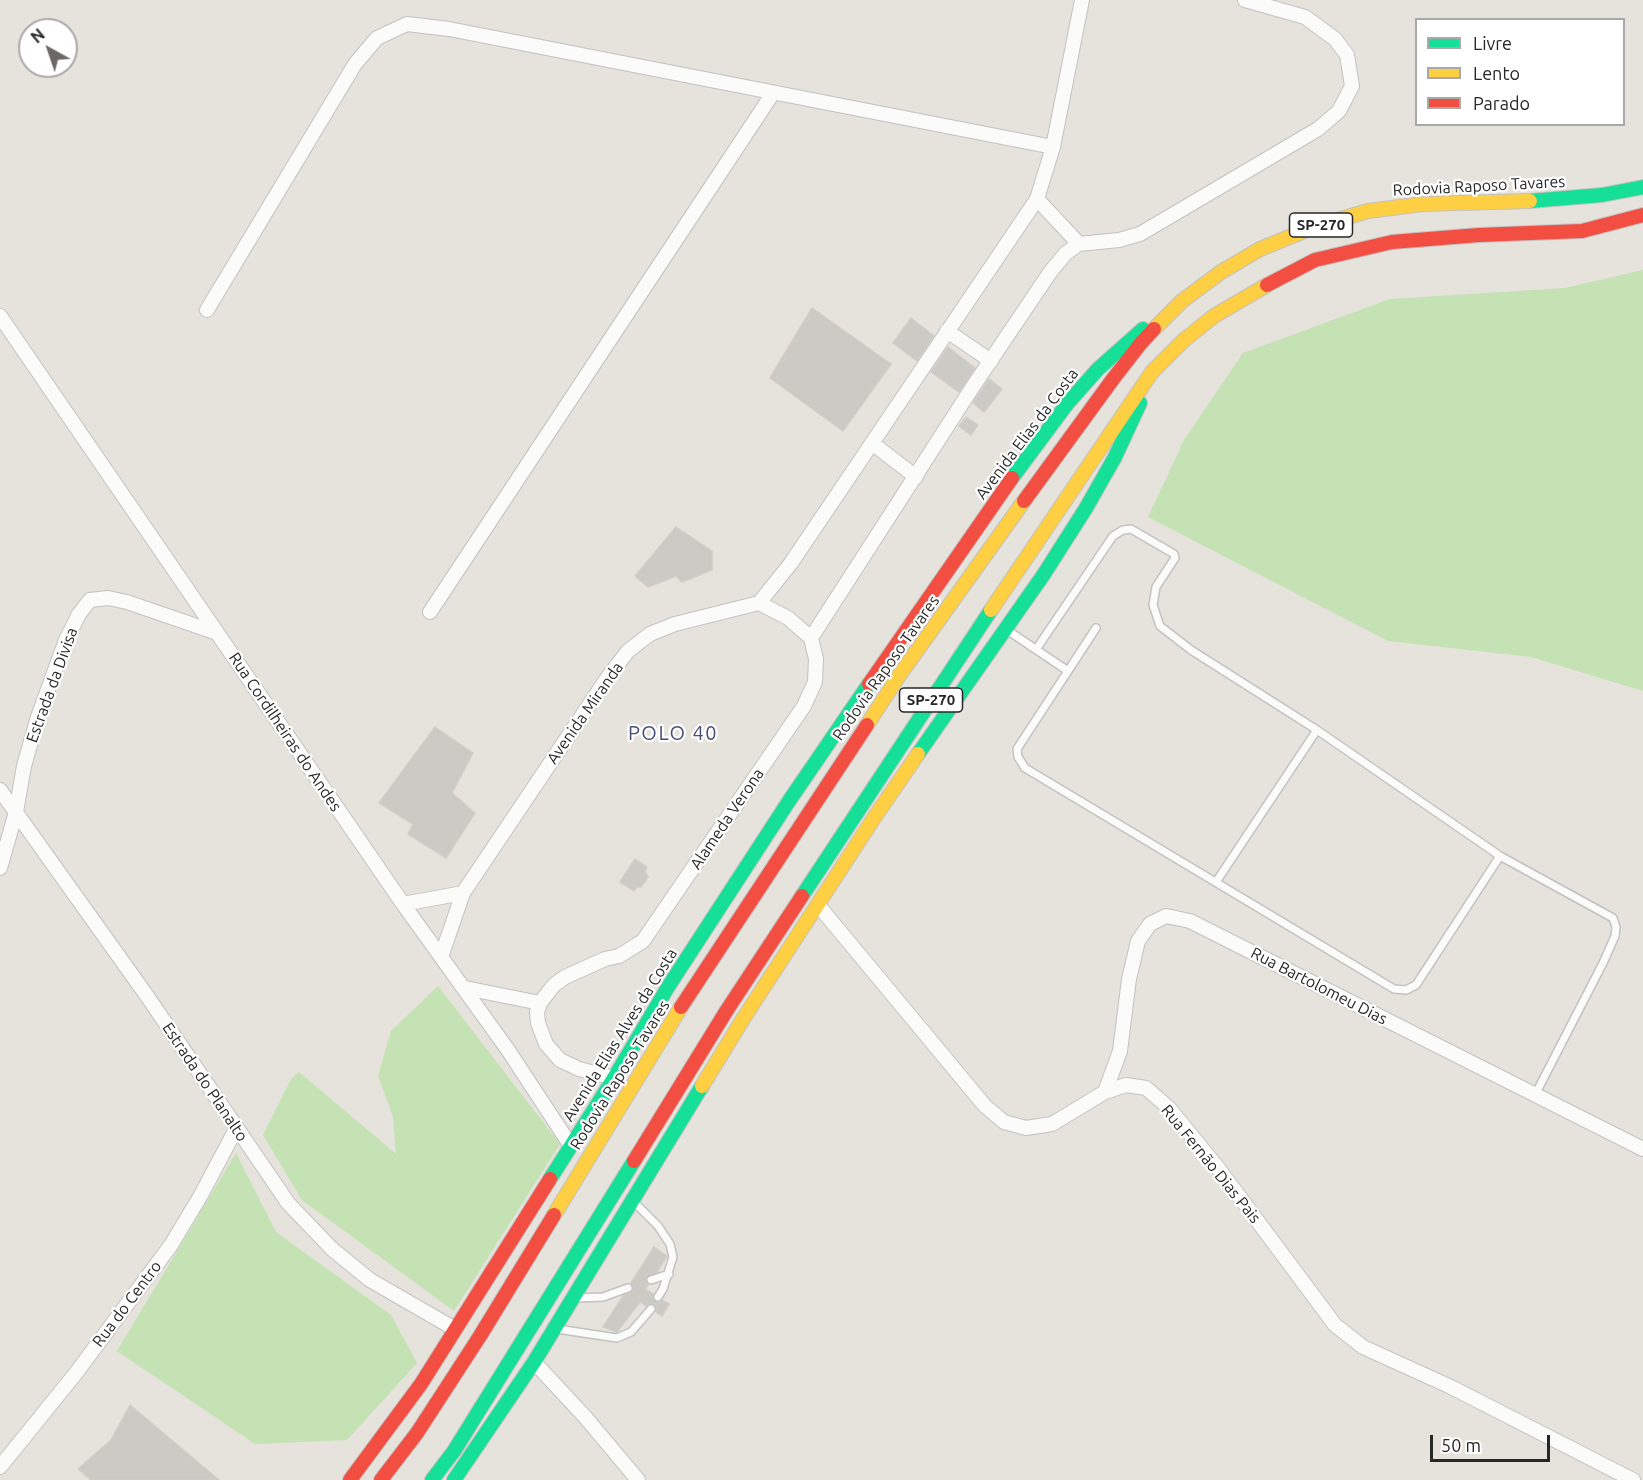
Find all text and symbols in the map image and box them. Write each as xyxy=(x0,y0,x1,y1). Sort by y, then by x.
north arrow xyxy=(18,18,78,78)
legend xyxy=(1415,18,1625,126)
text: N xyxy=(27,25,48,46)
text: Livre xyxy=(1473,33,1512,53)
text: Lento xyxy=(1473,63,1520,83)
text: Parado xyxy=(1473,93,1530,113)
street label: Rodovia Raposo Tavares xyxy=(1392,172,1566,200)
road number: SP-270 xyxy=(1290,213,1352,237)
street label: Avenida Elias da Costa xyxy=(972,365,1082,503)
street label: Rodovia Raposo Tavares xyxy=(829,592,943,744)
street label: Estrada da Divisa xyxy=(22,625,82,745)
street label: Rua Cordilheiras do Andes xyxy=(225,649,345,815)
street label: Avenida Miranda xyxy=(543,658,627,768)
road number: SP-270 xyxy=(900,688,962,712)
district label: POLO 40 xyxy=(628,721,718,745)
street label: Alameda Verona xyxy=(686,765,768,873)
street label: Rua Bartolomeu Dias xyxy=(1248,943,1390,1029)
street label: Avenida Elias Alves da Costa xyxy=(559,945,681,1125)
street label: Rodovia Raposo Tavares xyxy=(566,997,674,1153)
street label: Estrada do Planalto xyxy=(158,1019,252,1145)
street label: Rua Fernão Dias Pais xyxy=(1157,1101,1265,1227)
street label: Rua do Centro xyxy=(88,1257,166,1351)
scale bar xyxy=(1433,1423,1553,1461)
text: 50 m xyxy=(1441,1435,1481,1455)

